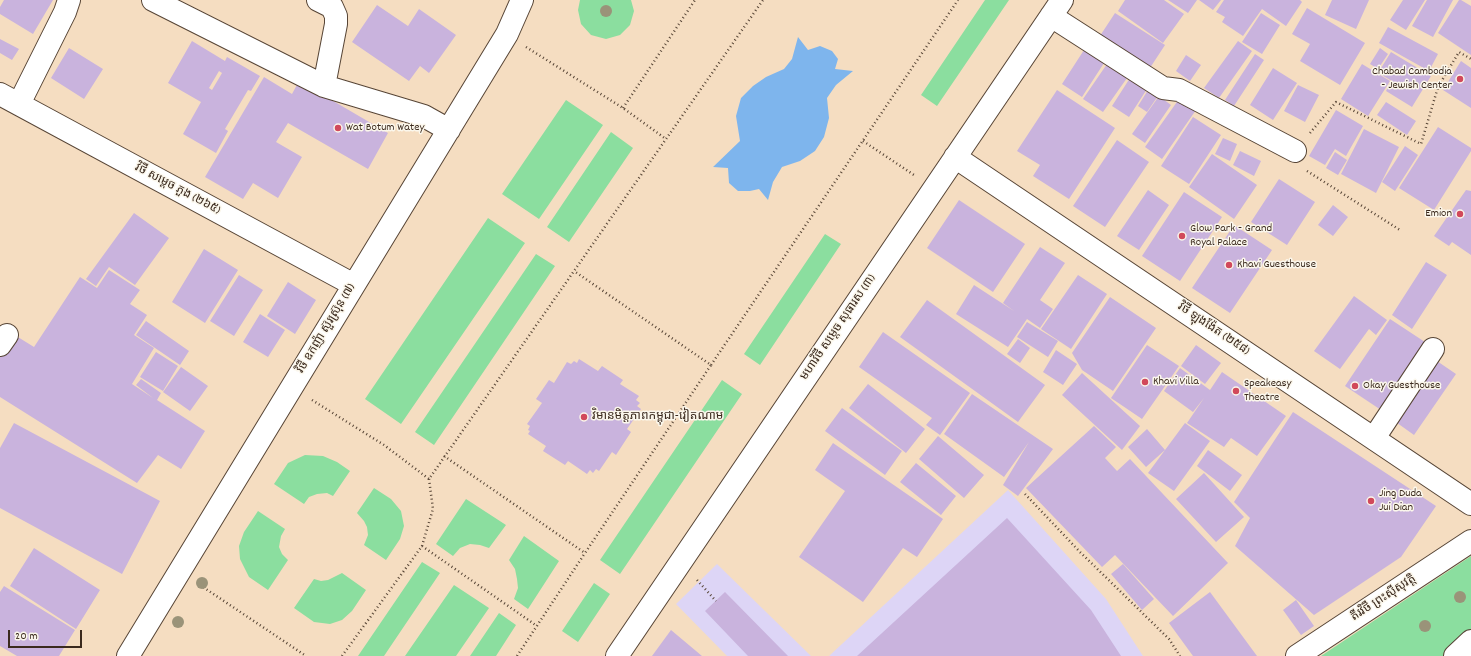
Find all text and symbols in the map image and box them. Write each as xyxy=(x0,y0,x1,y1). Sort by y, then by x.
place label: Chabad Cambodia - Jewish Center xyxy=(1372,65,1452,93)
marker: Chabad Cambodia - Jewish Center xyxy=(1455,74,1465,84)
place label: Wat Botum Watey xyxy=(346,121,424,135)
marker: Wat Botum Watey xyxy=(333,123,343,133)
street label: វិថី សម្តេច ភួង (២៦៥) xyxy=(132,161,222,219)
place label: Emion xyxy=(1425,207,1452,221)
marker: Emion xyxy=(1455,209,1465,219)
place label: Glow Park - Grand Royal Palace xyxy=(1190,222,1272,250)
marker: Glow Park - Grand Royal Palace xyxy=(1177,231,1187,241)
place label: Khavi Guesthouse xyxy=(1237,258,1316,272)
marker: Khavi Guesthouse xyxy=(1224,260,1234,270)
street label: មហាវិថី សម្តេច សុធារស (៣) xyxy=(798,272,880,384)
street label: វិថី ឧកញ៉ា ស៊ួរស៊្រុន (៧) xyxy=(295,282,359,376)
street label: វិថី ឡុងង៉ែត (២៥៨) xyxy=(1174,301,1252,359)
place label: Khavi Villa xyxy=(1153,375,1199,389)
marker: Khavi Villa xyxy=(1140,377,1150,387)
place label: Speakeasy Theatre xyxy=(1244,377,1291,405)
place label: Okay Guesthouse xyxy=(1363,379,1440,393)
marker: Okay Guesthouse xyxy=(1350,381,1360,391)
marker: Speakeasy Theatre xyxy=(1231,386,1241,396)
place label: វិមានមិត្តភាពកម្ពុជា-វៀតណាម xyxy=(592,410,723,424)
marker: វិមានមិត្តភាពកម្ពុជា-វៀតណាម xyxy=(579,412,589,422)
place label: Jing Duda Jui Dian xyxy=(1379,487,1422,515)
marker: Jing Duda Jui Dian xyxy=(1366,496,1376,506)
street label: តីរវិថី ព្រះស៊ីសុវត្តិ xyxy=(1349,573,1419,625)
scale bar xyxy=(10,622,84,648)
text: 20 m xyxy=(15,628,38,645)

